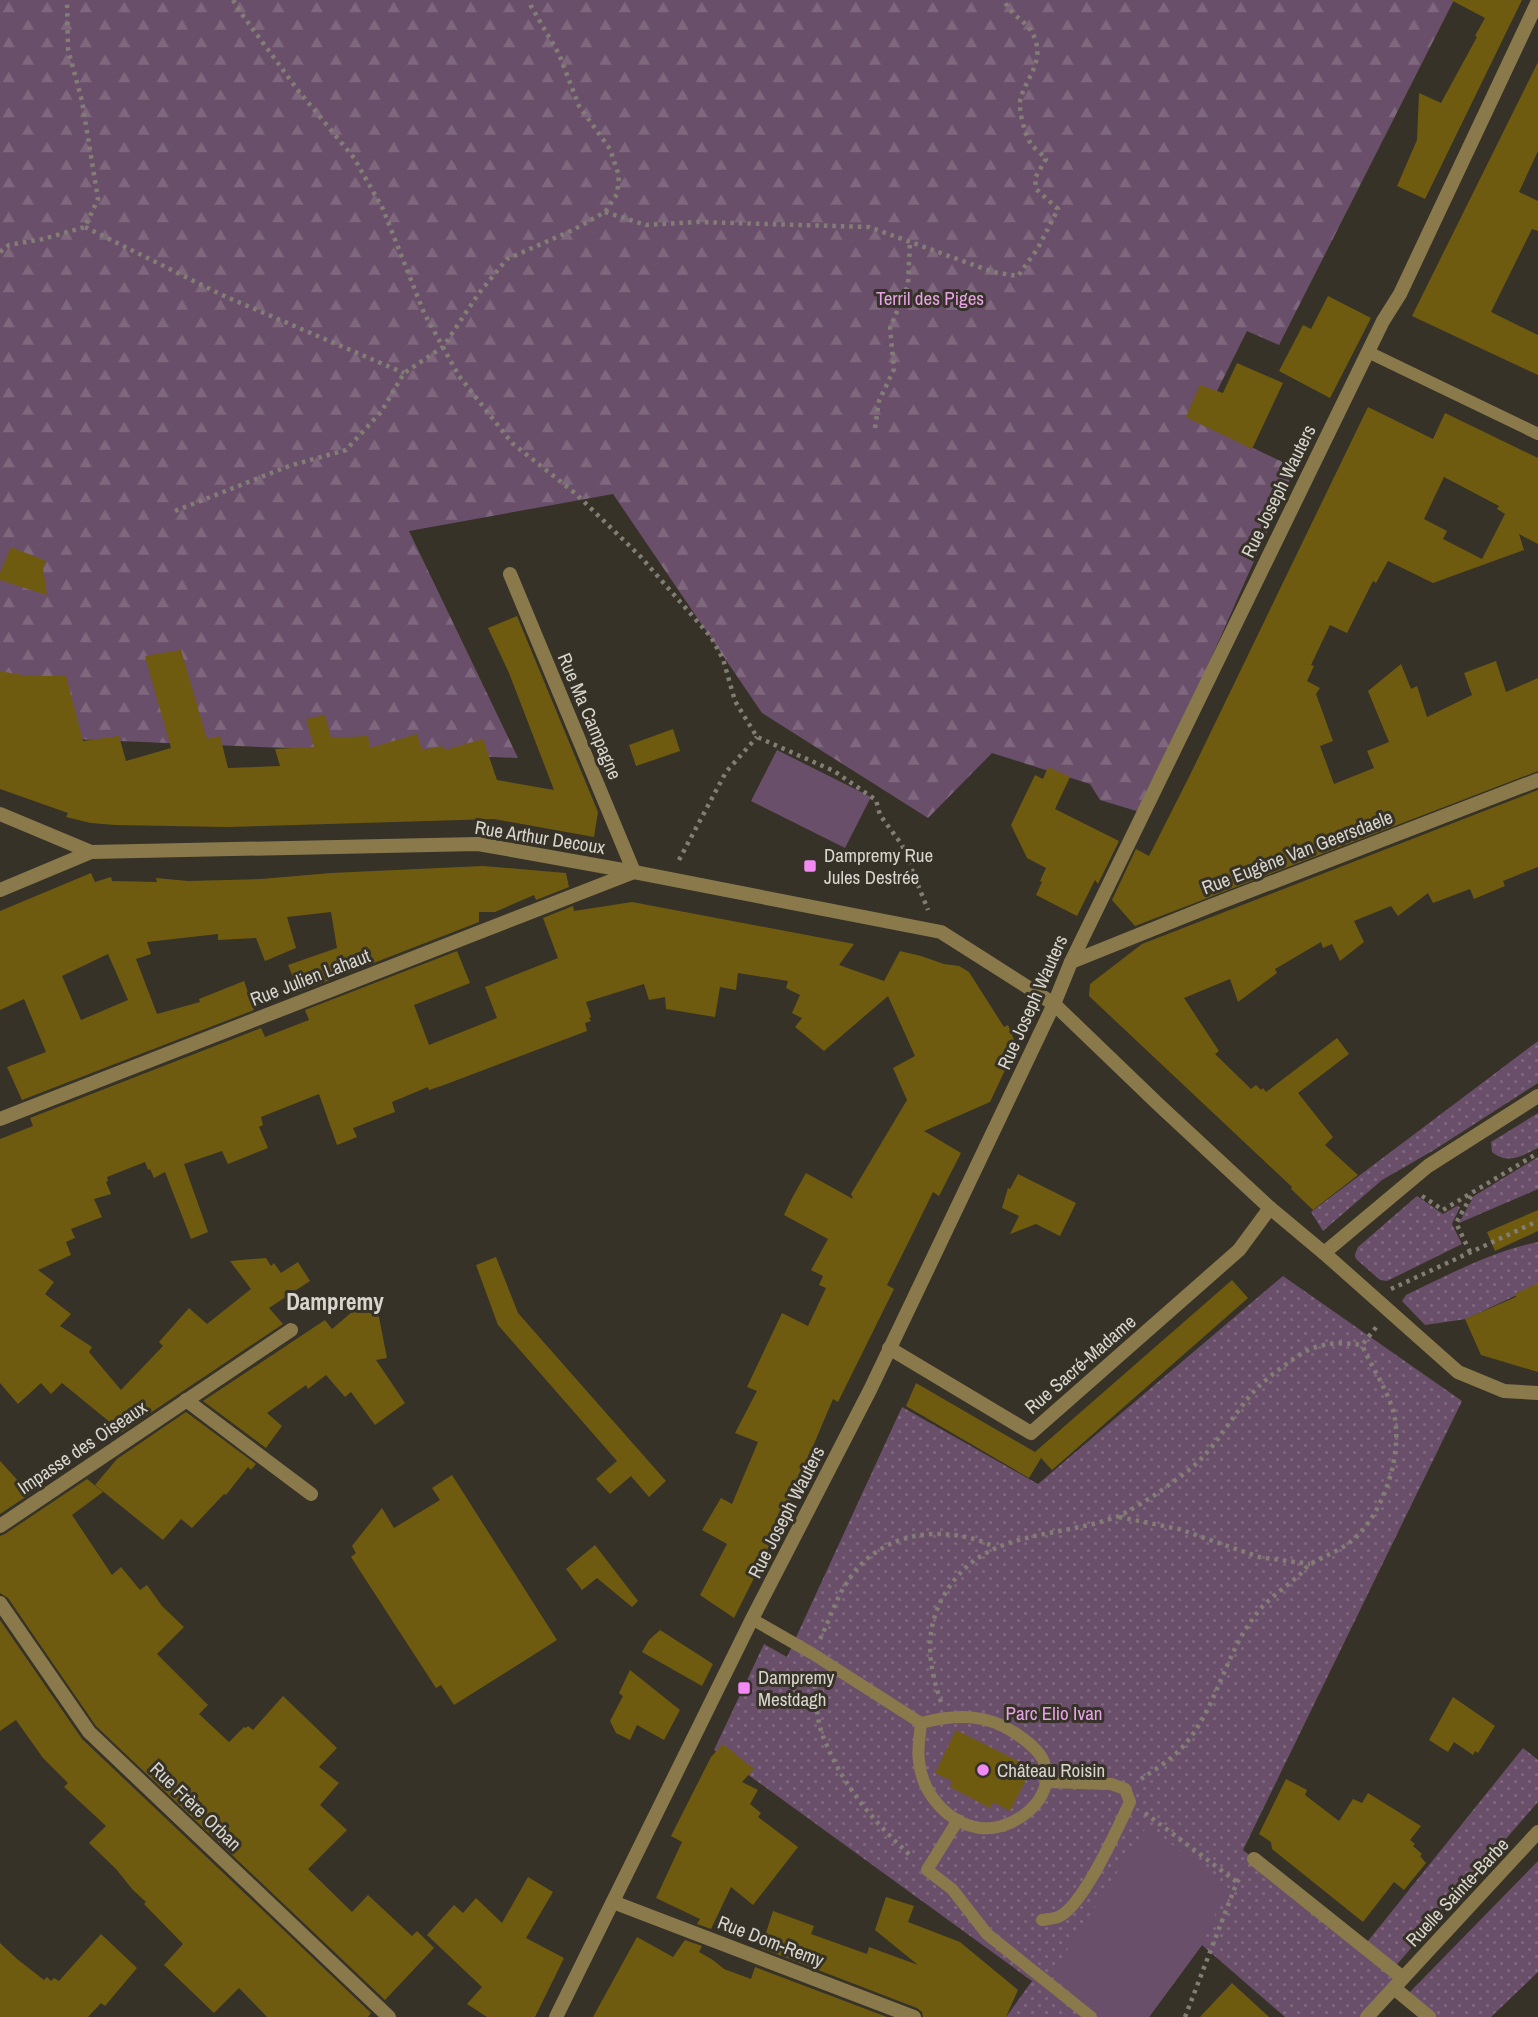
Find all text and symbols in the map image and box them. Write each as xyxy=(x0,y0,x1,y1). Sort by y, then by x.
park label: Terril des Piges xyxy=(876,285,984,311)
street label: Rue Joseph Wauters xyxy=(1235,420,1322,562)
street label: Rue Ma Campagne xyxy=(552,649,628,783)
street label: Rue Eugène Van Geersdaele xyxy=(1198,804,1396,900)
street label: Rue Arthur Decoux xyxy=(473,814,607,860)
place label: Dampremy Rue Jules Destrée xyxy=(824,842,933,890)
marker: Dampremy Rue Jules Destrée xyxy=(802,858,818,874)
street label: Rue Joseph Wauters xyxy=(991,930,1073,1073)
street label: Rue Julien Lahaut xyxy=(246,942,374,1012)
district label: Dampremy xyxy=(286,1286,384,1317)
street label: Rue Sacré-Madame xyxy=(1019,1308,1141,1420)
street label: Impasse des Oiseaux xyxy=(12,1394,152,1500)
street label: Rue Joseph Wauters xyxy=(742,1441,831,1582)
place label: Dampremy Mestdagh xyxy=(758,1664,834,1712)
marker: Dampremy Mestdagh xyxy=(736,1680,752,1696)
park label: Parc Elio Ivan xyxy=(1006,1700,1103,1726)
street label: Rue Frère Orban xyxy=(145,1756,247,1856)
place label: Château Roisin xyxy=(997,1757,1105,1783)
marker: Château Roisin xyxy=(975,1762,991,1778)
street label: Ruelle Sainte-Barbe xyxy=(1400,1832,1514,1952)
street label: Rue Dom-Remy xyxy=(714,1909,828,1973)

